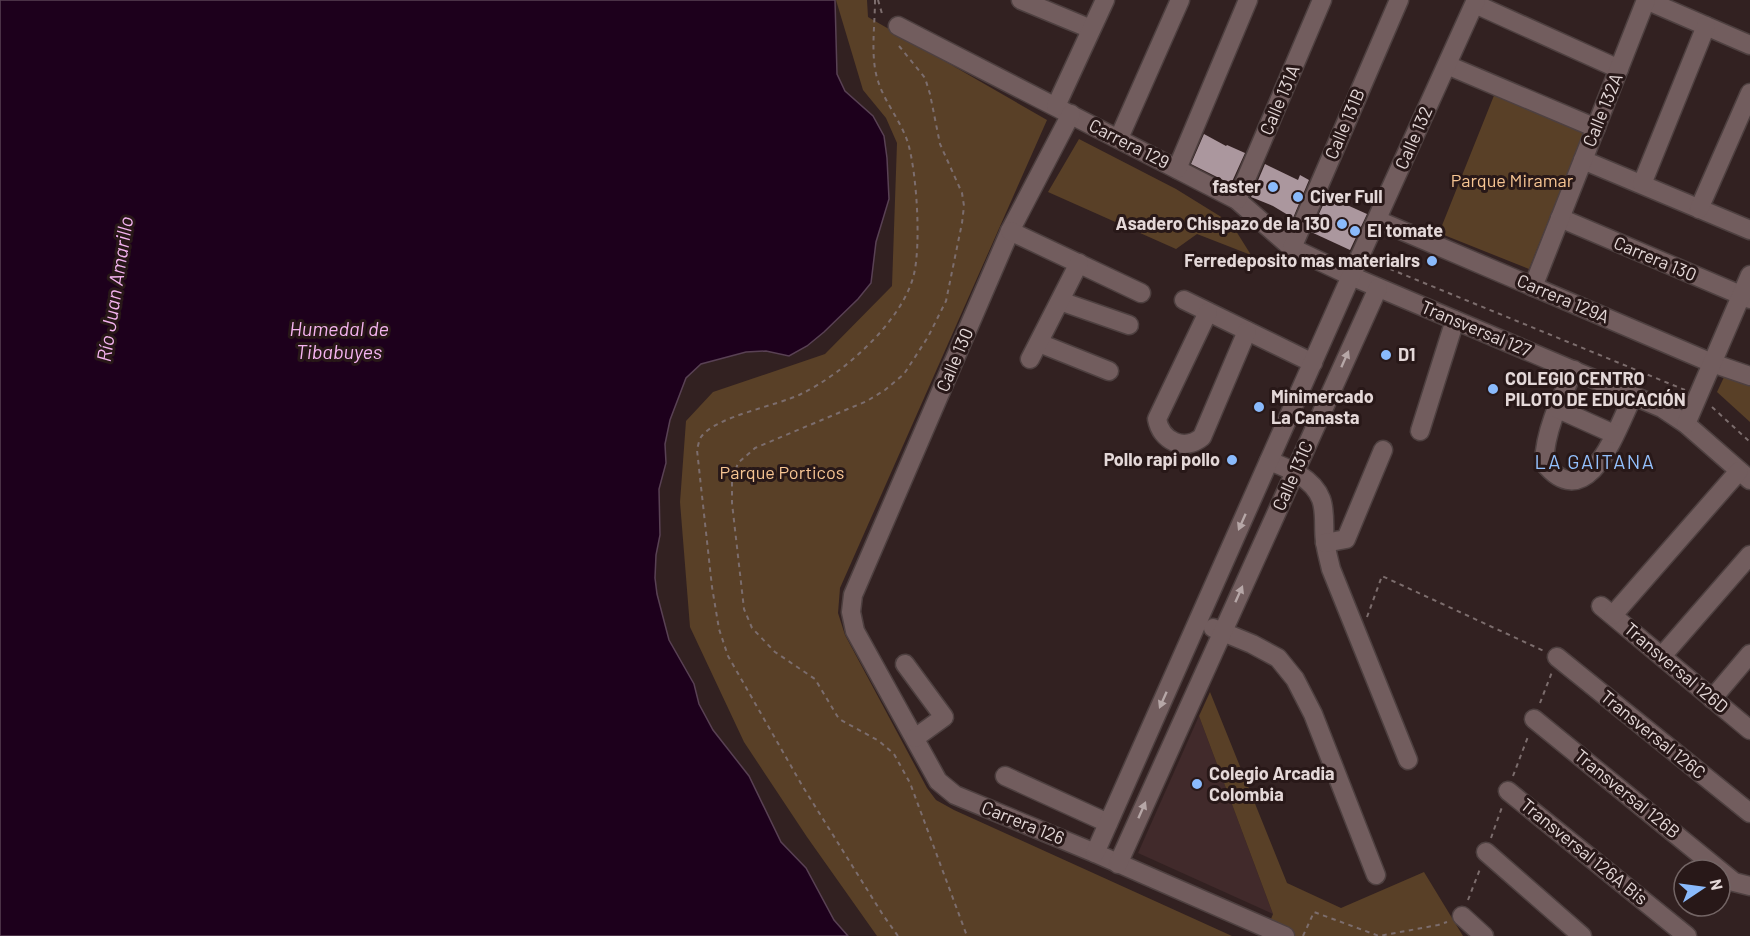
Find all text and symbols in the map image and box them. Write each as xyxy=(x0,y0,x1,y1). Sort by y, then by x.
street label: Calle 131A xyxy=(1254,61,1304,138)
street label: Calle 132A xyxy=(1577,69,1627,150)
street label: Calle 131B xyxy=(1319,85,1369,162)
street label: Calle 132 xyxy=(1389,103,1437,173)
street label: Carrera 129 xyxy=(1086,114,1173,173)
park label: Parque Miramar xyxy=(1451,169,1574,191)
place label: faster xyxy=(1212,175,1261,197)
marker: faster xyxy=(1266,180,1280,194)
place label: Civer Full xyxy=(1310,185,1383,207)
marker: Civer Full xyxy=(1291,190,1305,204)
place label: Asadero Chispazo de la 130 xyxy=(1116,212,1330,234)
water label: Río Juan Amarillo xyxy=(91,214,137,363)
marker: Asadero Chispazo de la 130 xyxy=(1335,217,1349,231)
place label: El tomate xyxy=(1367,219,1443,241)
marker: El tomate xyxy=(1348,224,1362,238)
street label: Carrera 130 xyxy=(1611,231,1700,285)
place label: Ferredeposito mas materialrs xyxy=(1184,249,1420,271)
marker: Ferredeposito mas materialrs xyxy=(1425,254,1439,268)
street label: Carrera 129A xyxy=(1514,269,1613,327)
street label: Transversal 127 xyxy=(1418,295,1535,361)
water label: Humedal de Tibabuyes xyxy=(289,316,389,363)
street label: Calle 130 xyxy=(931,324,977,395)
place label: D1 xyxy=(1398,343,1416,365)
marker: D1 xyxy=(1379,348,1393,362)
one-way arrow xyxy=(1341,350,1351,368)
place label: COLEGIO CENTRO PILOTO DE EDUCACIÓN xyxy=(1505,367,1686,410)
marker: COLEGIO CENTRO PILOTO DE EDUCACIÓN xyxy=(1486,382,1500,396)
place label: Minimercado La Canasta xyxy=(1271,385,1374,428)
marker: Minimercado La Canasta xyxy=(1252,400,1266,414)
street label: Calle 131C xyxy=(1267,437,1317,514)
place label: Pollo rapi pollo xyxy=(1104,448,1220,470)
district label: LA GAITANA xyxy=(1535,449,1655,473)
marker: Pollo rapi pollo xyxy=(1225,453,1239,467)
park label: Parque Porticos xyxy=(720,461,844,483)
one-way arrow xyxy=(1237,513,1247,531)
one-way arrow xyxy=(1235,586,1244,603)
street label: Transversal 126D xyxy=(1620,617,1733,717)
street label: Transversal 126C xyxy=(1597,685,1711,783)
one-way arrow xyxy=(1158,691,1167,709)
street label: Transversal 126B xyxy=(1570,744,1685,842)
place label: Colegio Arcadia Colombia xyxy=(1209,762,1335,805)
marker: Colegio Arcadia Colombia xyxy=(1190,777,1204,791)
street label: Transversal 126A Bis xyxy=(1517,793,1653,909)
street label: Carrera 126 xyxy=(979,796,1068,849)
one-way arrow xyxy=(1137,801,1147,819)
north arrow xyxy=(1672,858,1732,918)
text: N xyxy=(1707,877,1728,892)

